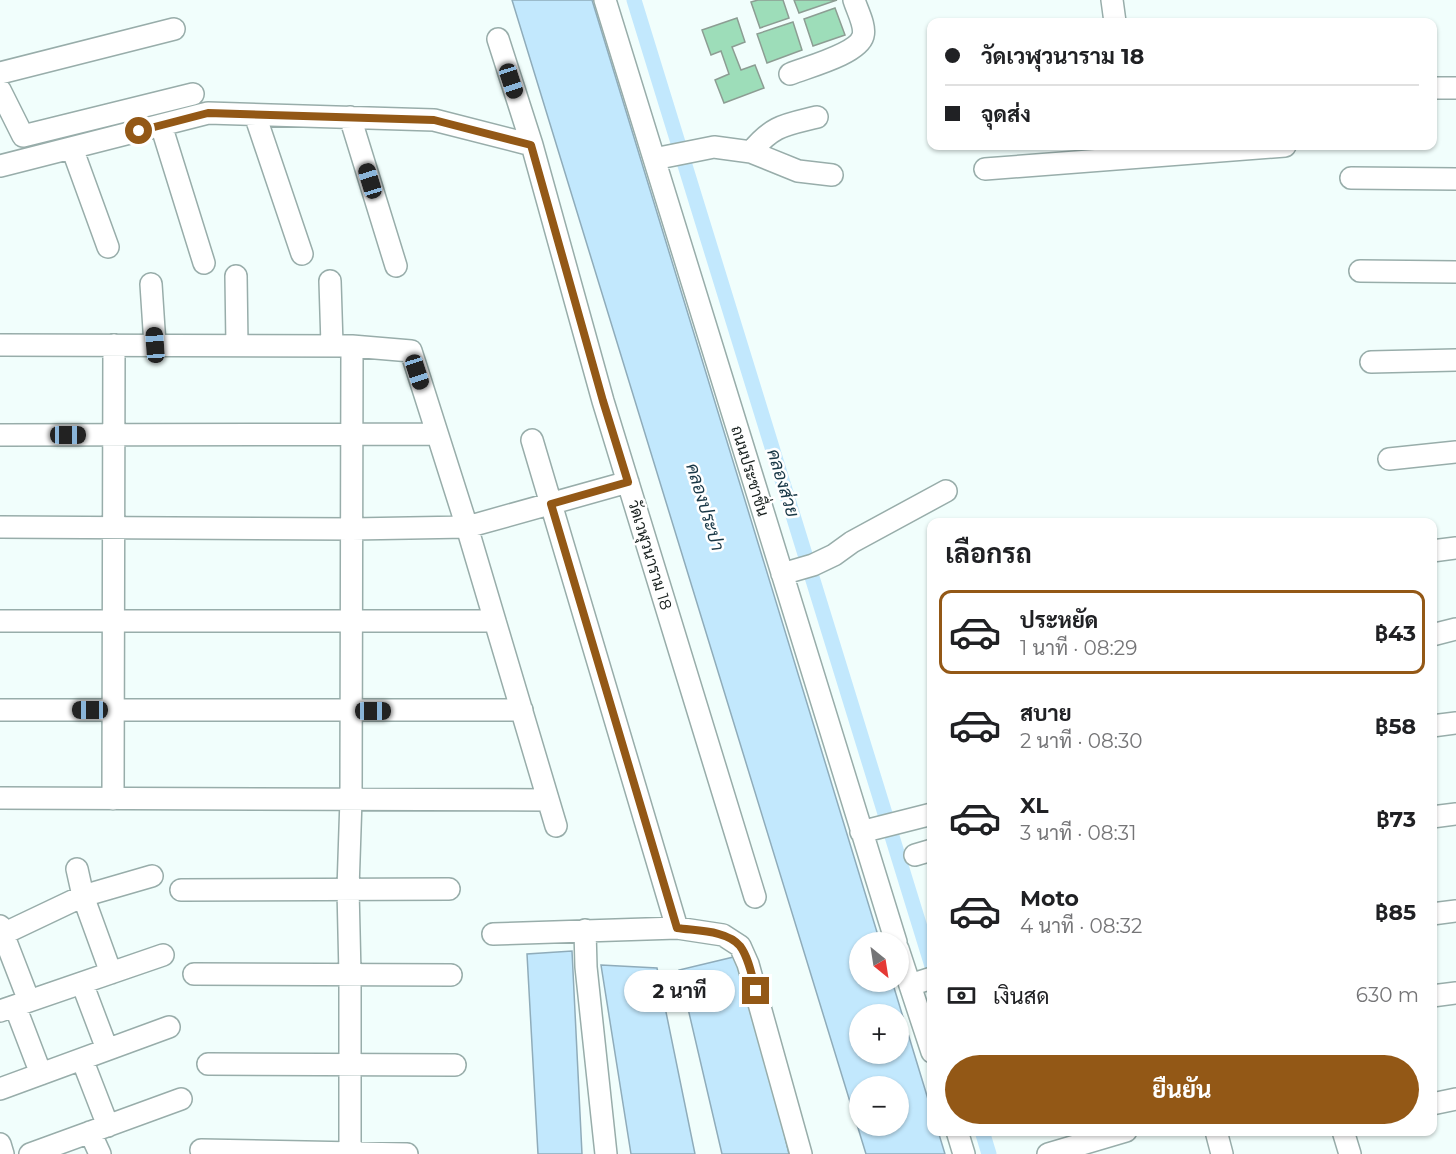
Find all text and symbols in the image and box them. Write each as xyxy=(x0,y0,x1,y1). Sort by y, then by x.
text: วัดเวฬุวนาราม 18 xyxy=(981,43,1144,70)
car xyxy=(497,61,525,101)
text: จุดส่ง xyxy=(981,101,1031,128)
route start xyxy=(125,117,152,144)
car xyxy=(356,161,384,201)
car xyxy=(145,326,165,364)
car xyxy=(403,352,431,392)
street label: ถนนประชาชื่น xyxy=(727,422,778,519)
car xyxy=(50,426,86,444)
water label: คลองส่วย xyxy=(762,446,805,520)
water label: คลองประปา xyxy=(681,460,729,554)
street label: วัดเวฬุวนาราม 18 xyxy=(622,497,677,613)
text: เลือกรถ xyxy=(945,537,1032,570)
icon: car xyxy=(948,605,1002,659)
text: ประหยัด xyxy=(1020,607,1098,634)
text: ฿43 xyxy=(1375,620,1416,647)
text: 1 นาที · 08:29 xyxy=(1020,636,1137,660)
icon: car xyxy=(948,698,1002,752)
text: สบาย xyxy=(1020,700,1072,727)
car xyxy=(72,701,108,719)
car xyxy=(355,702,391,720)
text: ฿58 xyxy=(1375,713,1416,740)
text: 2 นาที · 08:30 xyxy=(1020,729,1142,753)
icon: car xyxy=(948,791,1002,845)
text: XL xyxy=(1020,792,1049,819)
text: ฿73 xyxy=(1376,806,1416,833)
text: 3 นาที · 08:31 xyxy=(1020,821,1136,845)
icon: car xyxy=(948,884,1002,938)
text: Moto xyxy=(1020,885,1079,912)
text: ฿85 xyxy=(1375,899,1416,926)
text: 4 นาที · 08:32 xyxy=(1020,914,1142,938)
north arrow xyxy=(849,932,909,992)
map controls xyxy=(849,932,909,1136)
callout: 2 นาที xyxy=(624,970,735,1012)
route end xyxy=(742,977,769,1004)
text: 2 นาที xyxy=(652,979,707,1003)
icon: cash xyxy=(945,979,978,1012)
text: เงินสด xyxy=(993,983,1050,1010)
text: 630 m xyxy=(1356,983,1419,1007)
button: + xyxy=(849,1004,909,1064)
button: ยืนยัน xyxy=(945,1055,1419,1124)
button: − xyxy=(849,1076,909,1136)

